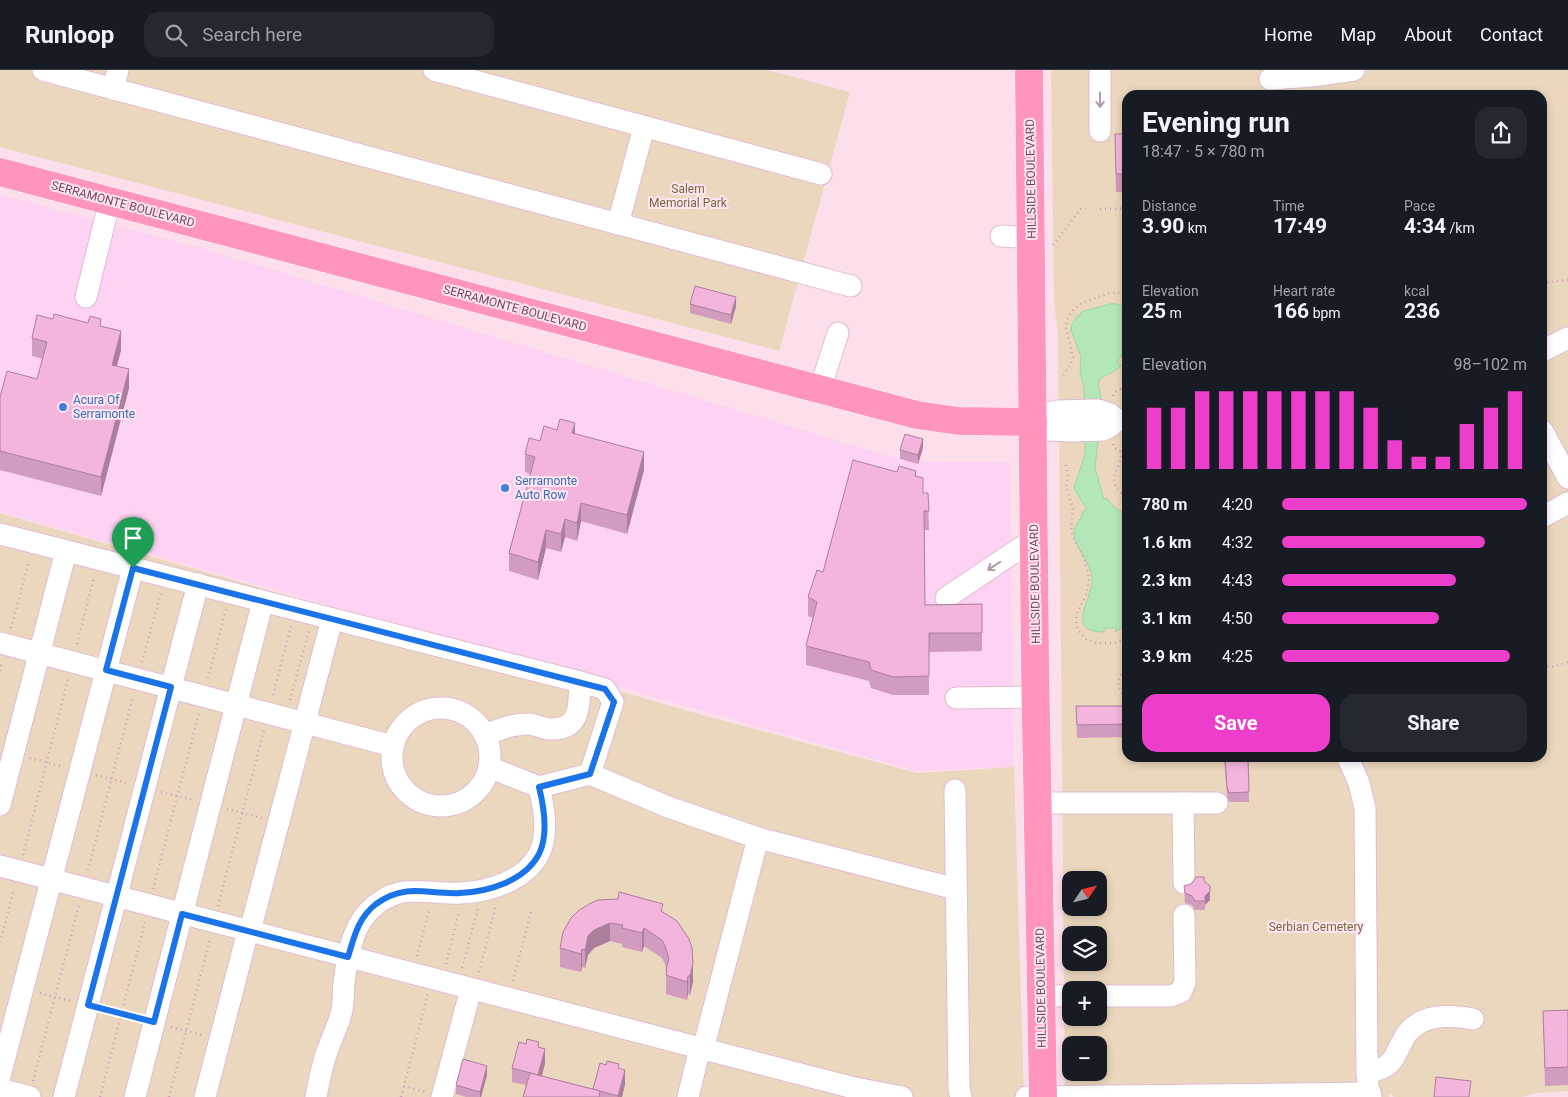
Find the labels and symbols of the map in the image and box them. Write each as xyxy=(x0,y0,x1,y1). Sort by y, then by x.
one-way arrow xyxy=(1095,92,1105,108)
street label: HILLSIDE BOULEVARD xyxy=(1023,119,1039,239)
street label: SERRAMONTE BOULEVARD xyxy=(50,178,196,230)
park label: Salem Memorial Park xyxy=(649,182,728,210)
street label: SERRAMONTE BOULEVARD xyxy=(442,282,588,334)
place label: Acura Of Serramonte xyxy=(73,393,135,421)
marker: Acura Of Serramonte xyxy=(57,401,69,413)
place label: Serramonte Auto Row xyxy=(515,474,577,502)
marker: Serramonte Auto Row xyxy=(499,482,511,494)
pin xyxy=(112,517,154,568)
street label: HILLSIDE BOULEVARD xyxy=(1027,524,1043,644)
one-way arrow xyxy=(987,561,1001,571)
north arrow xyxy=(1062,871,1108,916)
park label: Serbian Cemetery xyxy=(1269,920,1364,934)
street label: HILLSIDE BOULEVARD xyxy=(1033,928,1049,1048)

